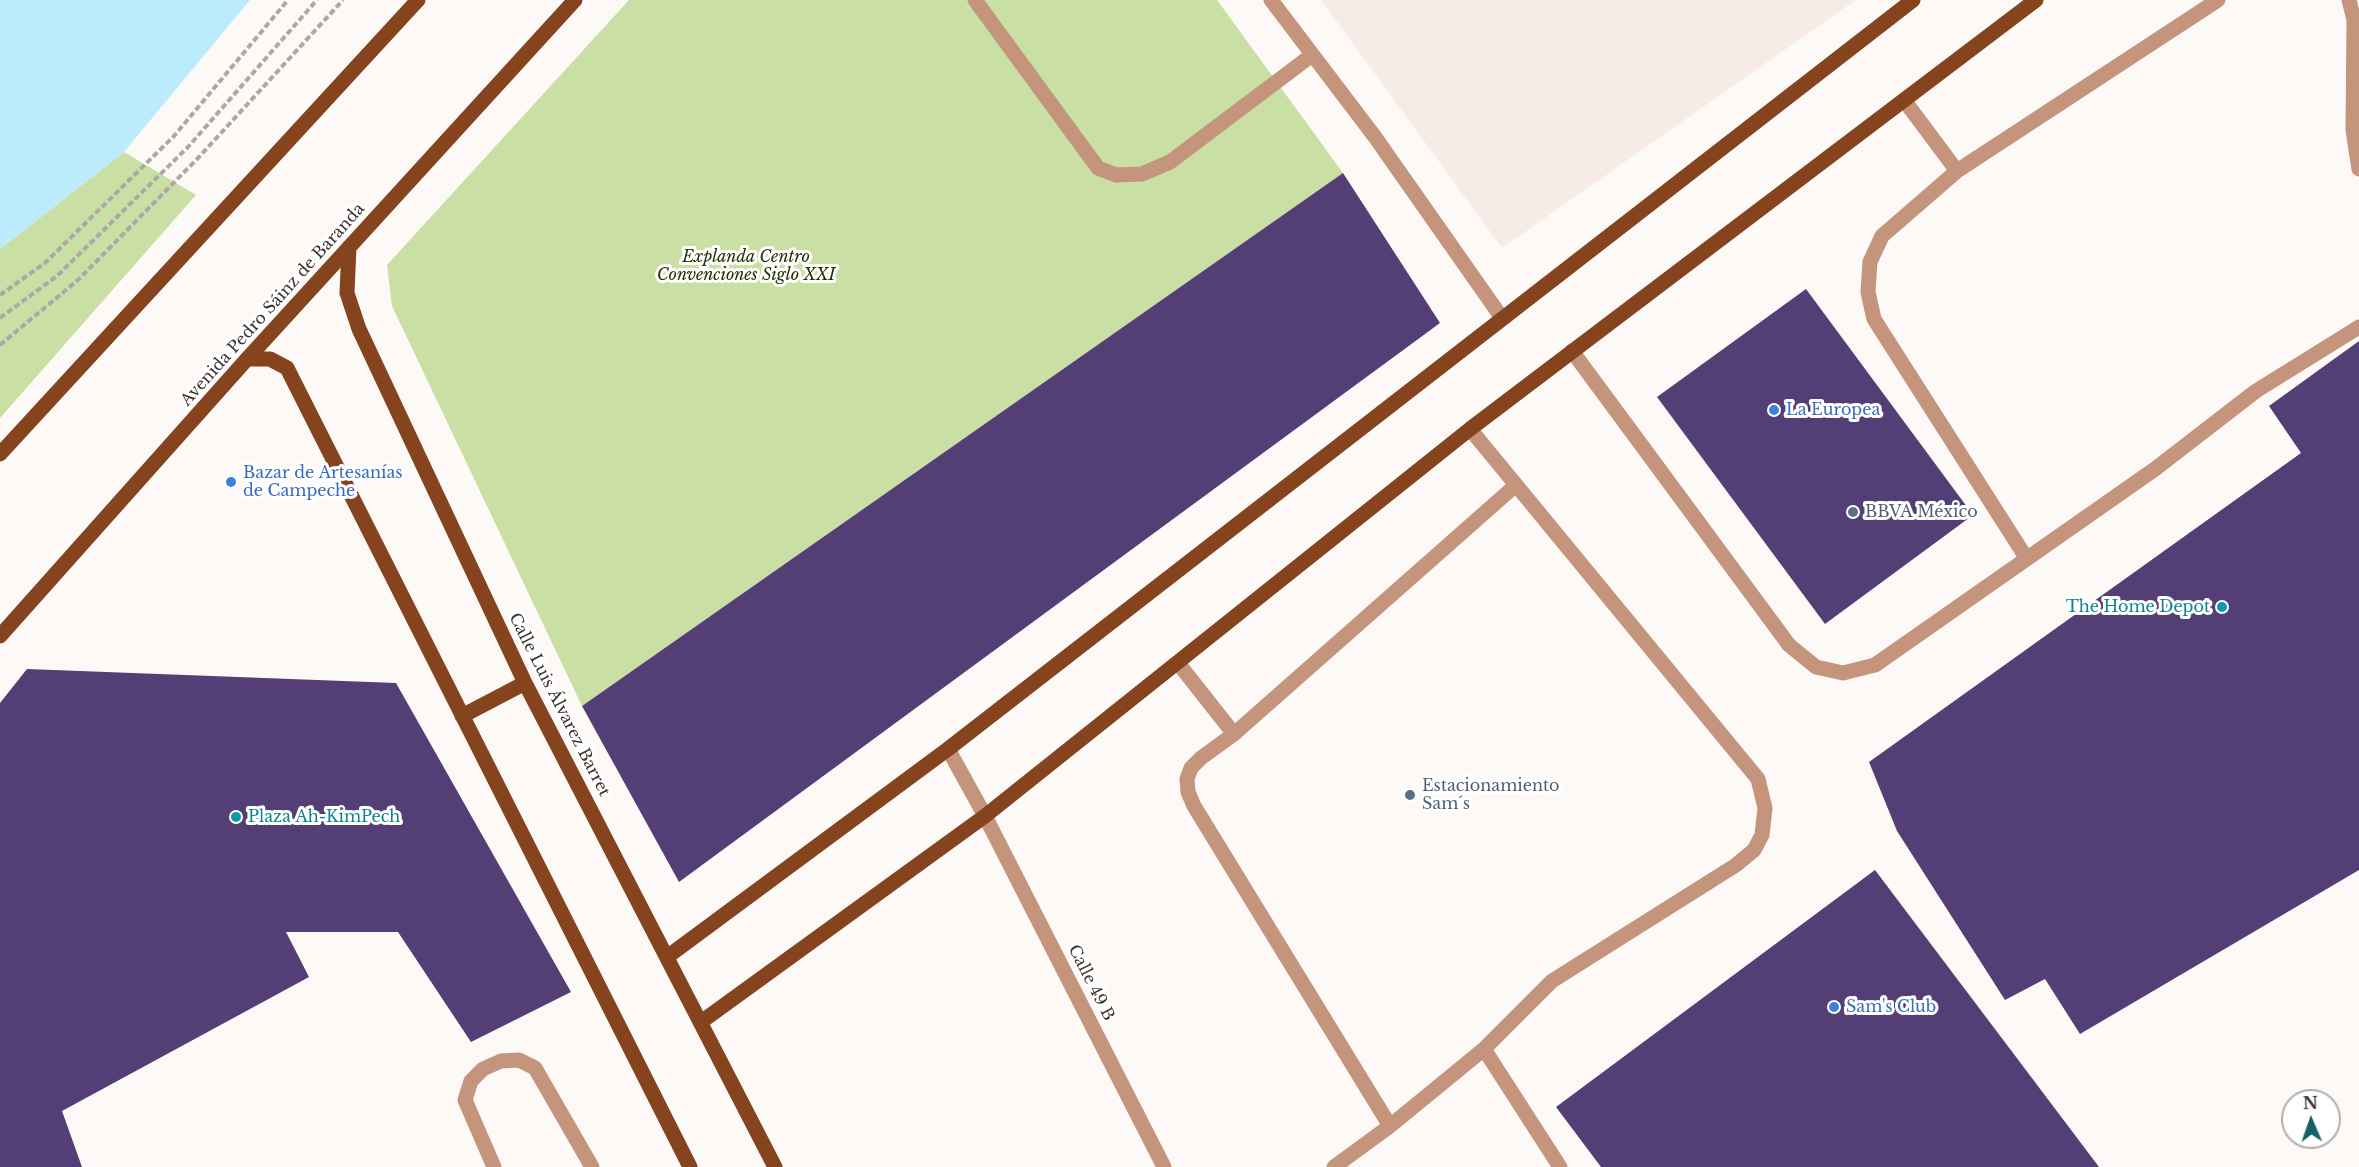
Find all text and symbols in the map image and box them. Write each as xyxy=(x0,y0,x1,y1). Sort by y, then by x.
street label: Avenida Pedro Sáinz de Baranda xyxy=(177,200,369,410)
park label: Explanda Centro Convenciones Siglo XXI xyxy=(657,247,835,285)
place label: La Europea xyxy=(1786,400,1880,420)
marker: La Europea xyxy=(1767,403,1781,417)
place label: Bazar de Artesanías de Campeche xyxy=(243,463,403,501)
marker: Bazar de Artesanías de Campeche xyxy=(224,475,238,489)
place label: BBVA México xyxy=(1865,502,1978,522)
marker: BBVA México xyxy=(1846,505,1860,519)
place label: The Home Depot xyxy=(2066,597,2210,617)
marker: The Home Depot xyxy=(2215,600,2229,614)
street label: Calle Luis Álvarez Barret xyxy=(504,610,614,800)
place label: Estacionamiento Sam´s xyxy=(1422,776,1560,814)
marker: Estacionamiento Sam´s xyxy=(1403,788,1417,802)
place label: Plaza Ah-KimPech xyxy=(248,807,400,827)
marker: Plaza Ah-KimPech xyxy=(229,810,243,824)
street label: Calle 49 B xyxy=(1064,942,1118,1024)
place label: Sam's Club xyxy=(1846,997,1936,1017)
marker: Sam's Club xyxy=(1827,1000,1841,1014)
north arrow xyxy=(2281,1089,2341,1149)
text: N xyxy=(2303,1093,2318,1113)

